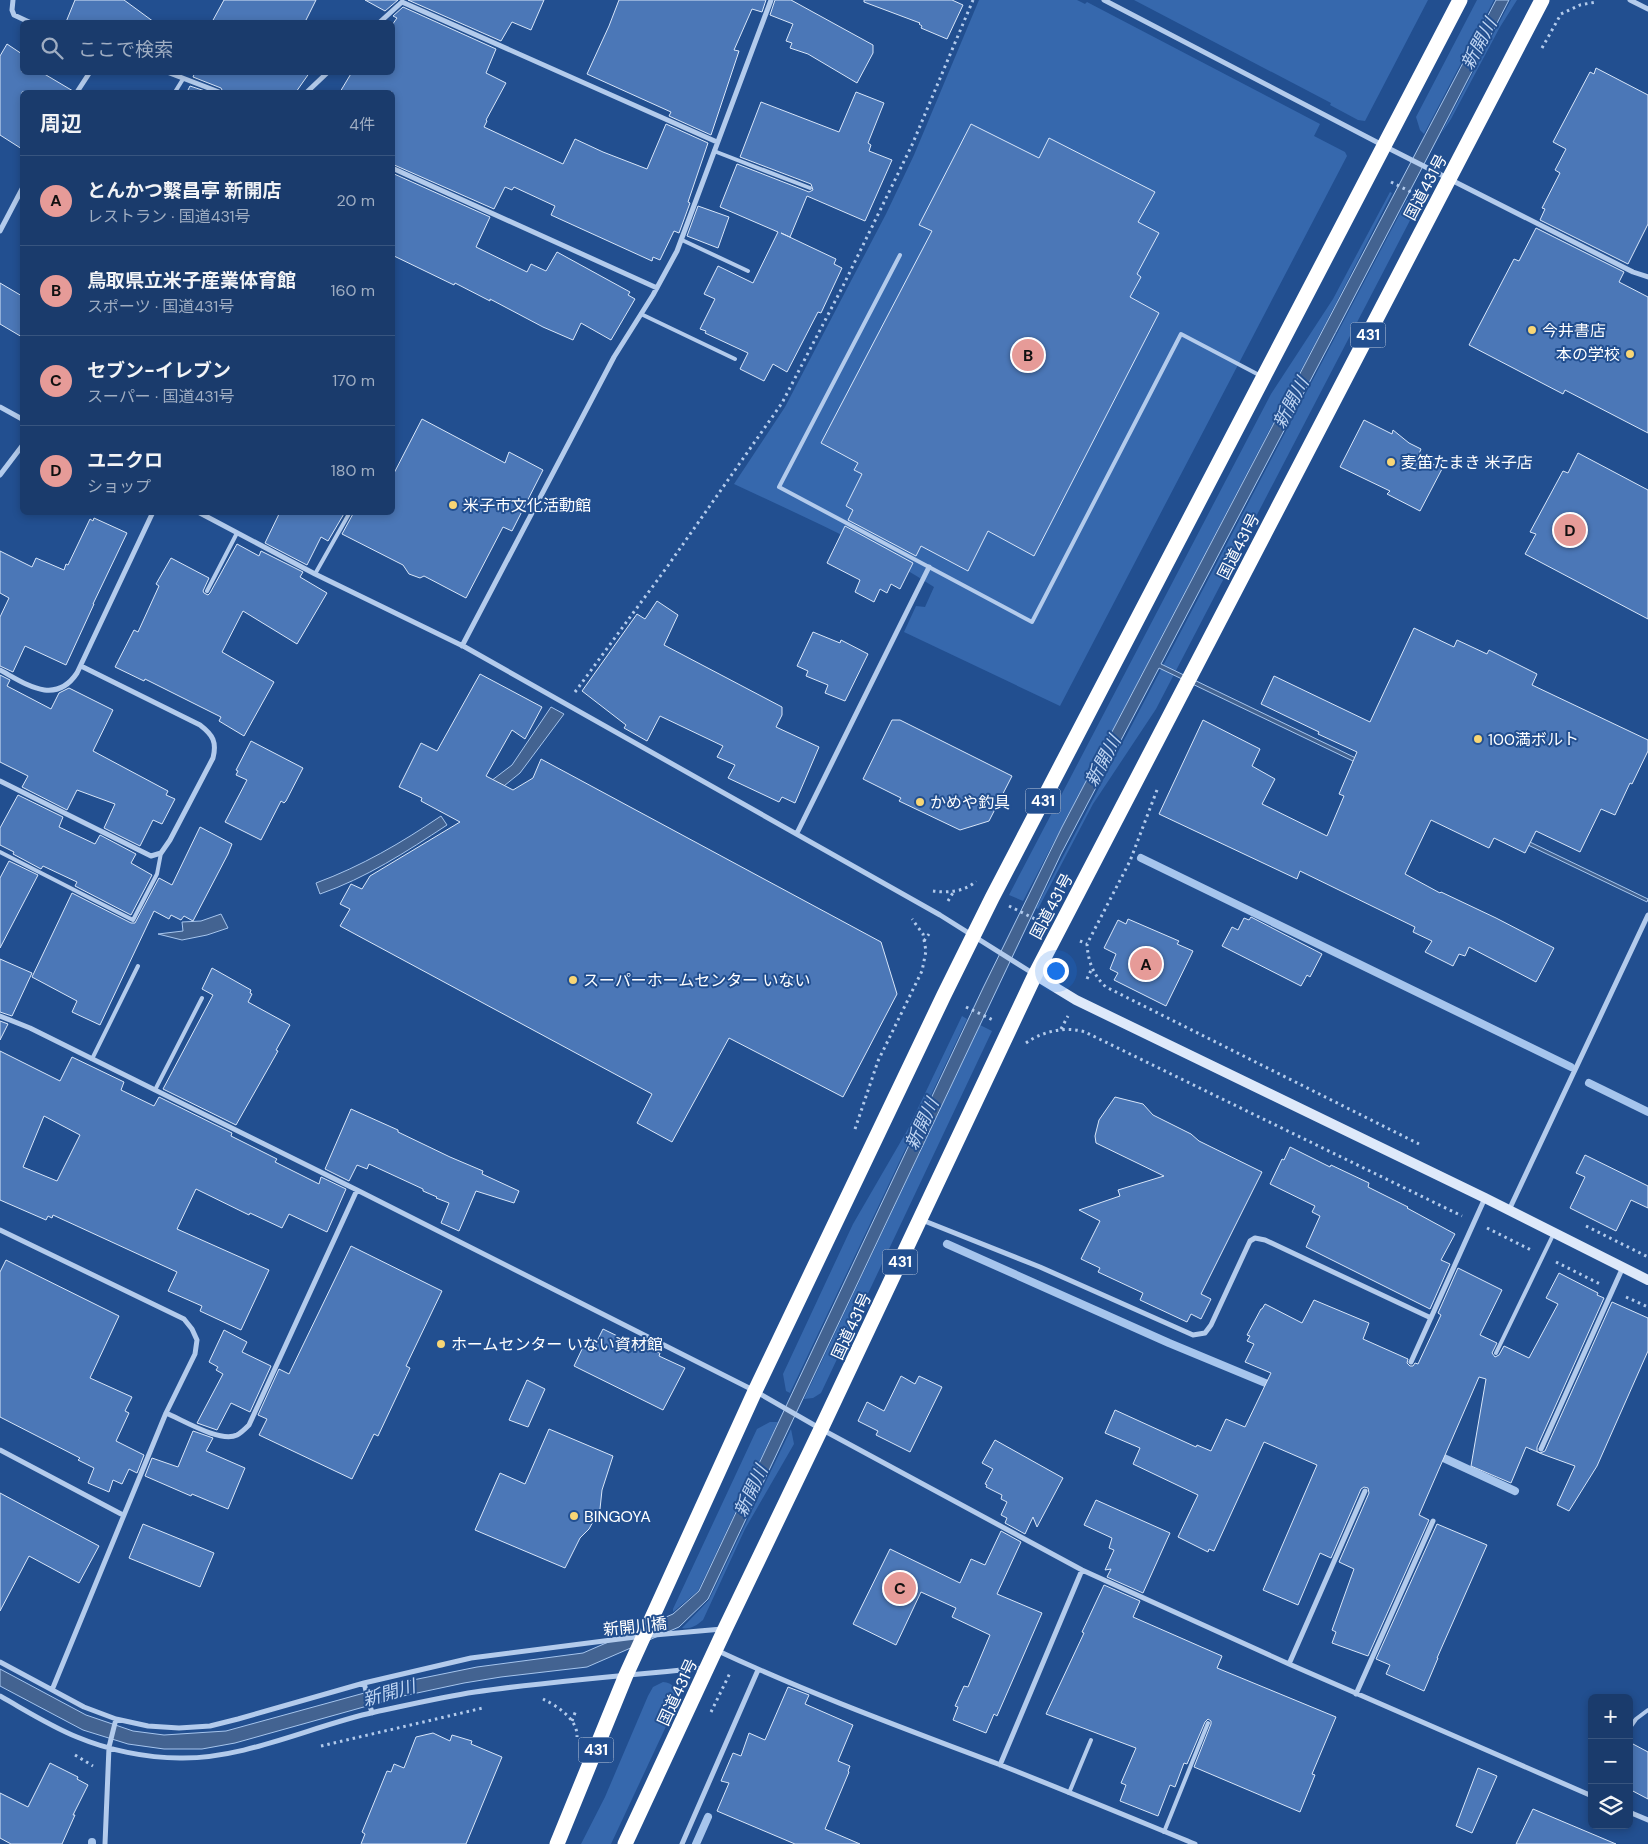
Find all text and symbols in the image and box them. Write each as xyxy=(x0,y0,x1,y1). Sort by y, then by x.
water label: 新開川 xyxy=(1456,13,1503,73)
search box xyxy=(20,20,395,75)
icon: search xyxy=(38,34,66,62)
text: ここで検索 xyxy=(78,37,173,62)
text: 周辺 xyxy=(40,110,82,138)
text: 4件 xyxy=(349,114,375,135)
street label: 国道431号 xyxy=(1399,151,1452,224)
text: とんかつ繫昌亭 新開店 xyxy=(87,178,281,203)
text: A xyxy=(50,190,62,211)
text: 20 m xyxy=(336,190,375,211)
text: レストラン · 国道431号 xyxy=(87,206,251,227)
text: 鳥取県立米子産業体育館 xyxy=(87,268,296,293)
text: B xyxy=(51,280,61,301)
text: 160 m xyxy=(331,280,375,301)
text: スポーツ · 国道431号 xyxy=(87,296,234,317)
place label: 今井書店 xyxy=(1542,320,1606,341)
road number: 431 xyxy=(1350,322,1386,348)
marker: 今井書店 xyxy=(1526,324,1538,336)
pin: B xyxy=(1012,336,1044,374)
place label: 本の学校 xyxy=(1556,344,1620,365)
marker: 本の学校 xyxy=(1624,348,1636,360)
text: セブン-イレブン xyxy=(87,358,231,383)
text: C xyxy=(50,370,62,391)
text: 170 m xyxy=(332,370,375,391)
water label: 新開川 xyxy=(1268,372,1315,432)
text: スーパー · 国道431号 xyxy=(87,386,234,407)
text: ユニクロ xyxy=(87,448,163,473)
place label: 麦笛たまき 米子店 xyxy=(1401,452,1533,473)
marker: 麦笛たまき 米子店 xyxy=(1385,456,1397,468)
text: D xyxy=(50,460,62,481)
text: 180 m xyxy=(331,460,375,481)
text: ショップ xyxy=(87,476,151,497)
place label: 米子市文化活動館 xyxy=(463,495,591,516)
marker: 米子市文化活動館 xyxy=(447,499,459,511)
street label: 国道431号 xyxy=(1213,509,1264,583)
pin: D xyxy=(1554,511,1586,549)
place label: 100満ボルト xyxy=(1488,729,1579,750)
water label: 新開川 xyxy=(1080,730,1127,790)
marker: 100満ボルト xyxy=(1472,733,1484,745)
road number: 431 xyxy=(1026,788,1060,814)
place label: かめや釣具 xyxy=(930,792,1010,813)
marker: かめや釣具 xyxy=(914,796,926,808)
street label: 国道431号 xyxy=(1025,870,1078,943)
pin: A xyxy=(1130,945,1162,983)
your location xyxy=(1043,958,1069,984)
place label: スーパーホームセンター いない xyxy=(583,970,811,991)
marker: スーパーホームセンター いない xyxy=(567,974,579,986)
water label: 新開川 xyxy=(900,1093,945,1154)
road number: 431 xyxy=(882,1250,918,1274)
street label: 国道431号 xyxy=(827,1289,876,1363)
place label: ホームセンター いない資材館 xyxy=(451,1334,663,1355)
marker: ホームセンター いない資材館 xyxy=(435,1338,447,1350)
water label: 新開川 xyxy=(729,1460,774,1521)
place label: BINGOYA xyxy=(584,1506,651,1527)
marker: BINGOYA xyxy=(568,1510,580,1522)
pin: C xyxy=(884,1569,916,1607)
street label: 新開川橋 xyxy=(602,1613,668,1640)
street label: 国道431号 xyxy=(653,1655,702,1729)
water label: 新開川 xyxy=(360,1673,420,1712)
map controls xyxy=(1588,1694,1633,1829)
button: + xyxy=(1588,1694,1633,1739)
road number: 431 xyxy=(578,1738,614,1762)
button: − xyxy=(1588,1739,1633,1784)
button: layers xyxy=(1588,1784,1633,1829)

